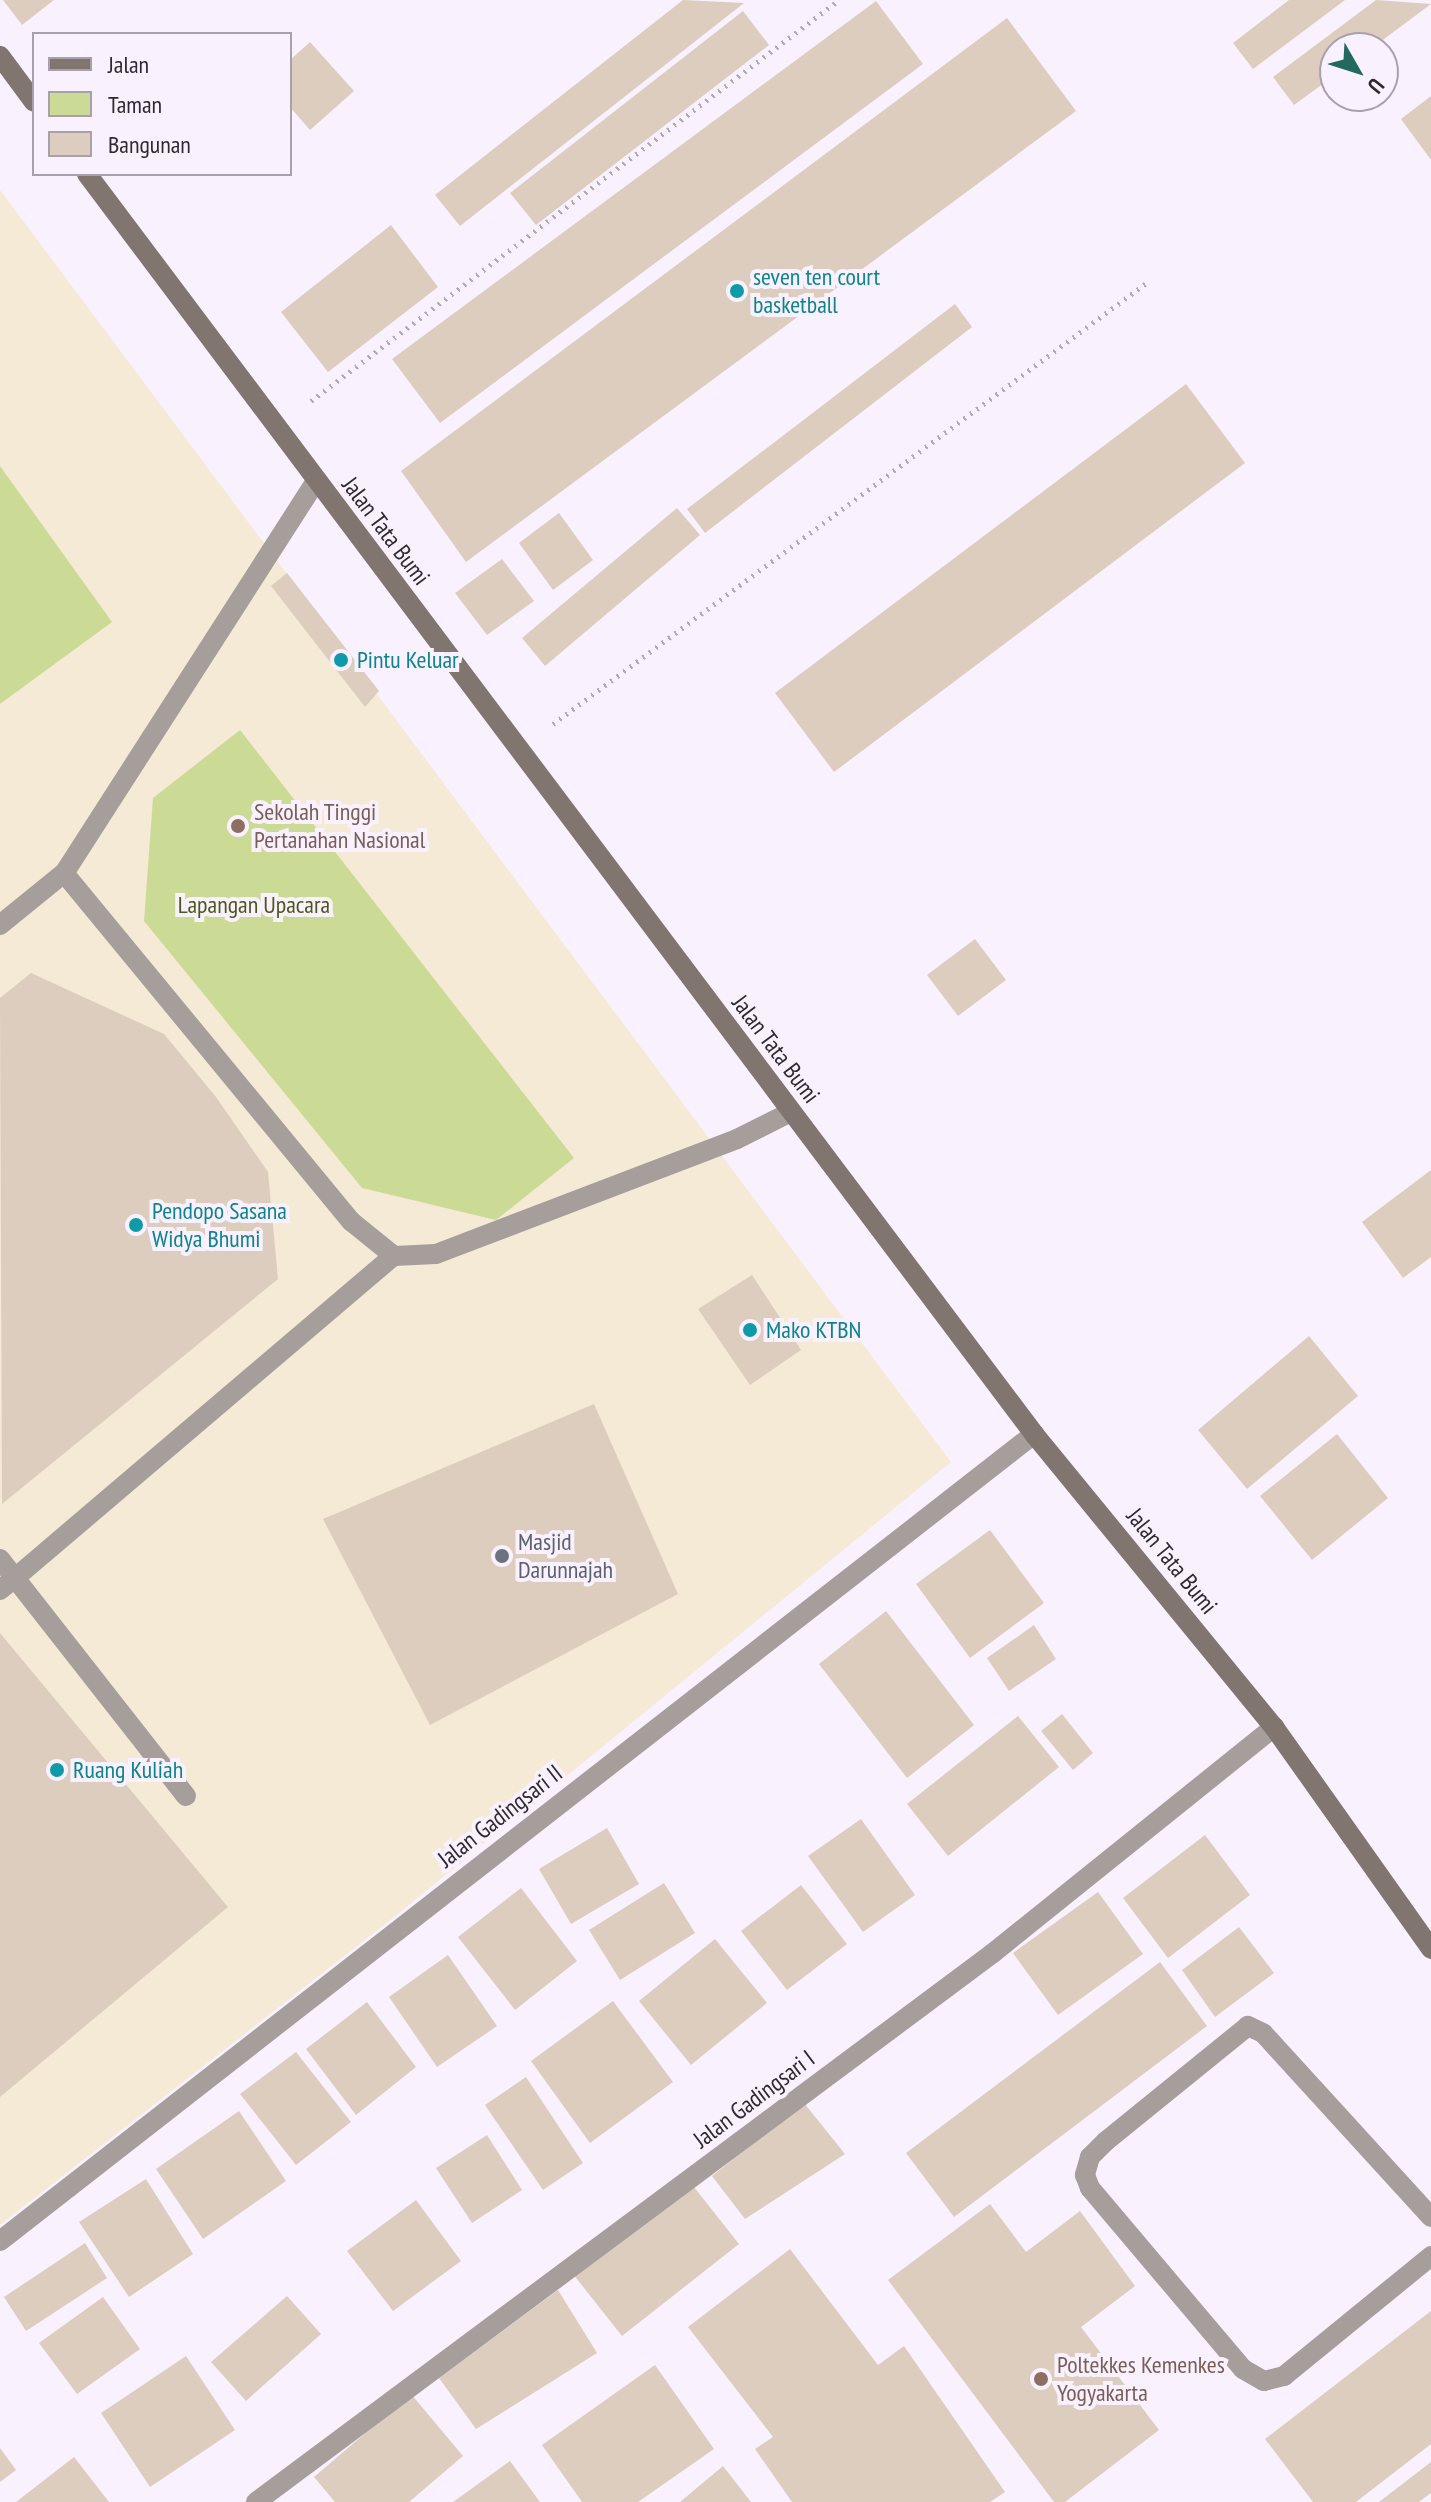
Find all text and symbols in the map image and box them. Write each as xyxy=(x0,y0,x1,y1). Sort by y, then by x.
legend xyxy=(32,32,292,176)
north arrow xyxy=(1319,32,1399,112)
text: Jalan xyxy=(108,49,149,80)
text: U xyxy=(1362,73,1391,99)
text: Taman xyxy=(108,89,162,120)
text: Bangunan xyxy=(108,129,191,160)
place label: seven ten court basketball xyxy=(753,263,880,319)
marker: seven ten court basketball xyxy=(728,282,746,300)
street label: Jalan Tata Bumi xyxy=(336,471,436,591)
place label: Pintu Keluar xyxy=(357,646,459,674)
marker: Pintu Keluar xyxy=(332,651,350,669)
place label: Sekolah Tinggi Pertanahan Nasional xyxy=(254,798,425,854)
marker: Sekolah Tinggi Pertanahan Nasional xyxy=(229,817,247,835)
park label: Lapangan Upacara xyxy=(178,891,330,919)
street label: Jalan Tata Bumi xyxy=(726,989,826,1109)
place label: Pendopo Sasana Widya Bhumi xyxy=(152,1197,287,1253)
marker: Pendopo Sasana Widya Bhumi xyxy=(127,1216,145,1234)
place label: Mako KTBN xyxy=(766,1316,861,1344)
marker: Mako KTBN xyxy=(741,1321,759,1339)
street label: Jalan Tata Bumi xyxy=(1120,1502,1224,1620)
place label: Masjid Darunnajah xyxy=(518,1528,613,1584)
marker: Masjid Darunnajah xyxy=(493,1547,511,1565)
place label: Ruang Kuliah xyxy=(73,1756,183,1784)
street label: Jalan Gadingsari II xyxy=(432,1759,568,1873)
marker: Ruang Kuliah xyxy=(48,1761,66,1779)
street label: Jalan Gadingsari I xyxy=(688,2044,820,2154)
place label: Poltekkes Kemenkes Yogyakarta xyxy=(1057,2351,1225,2407)
marker: Poltekkes Kemenkes Yogyakarta xyxy=(1032,2370,1050,2388)

